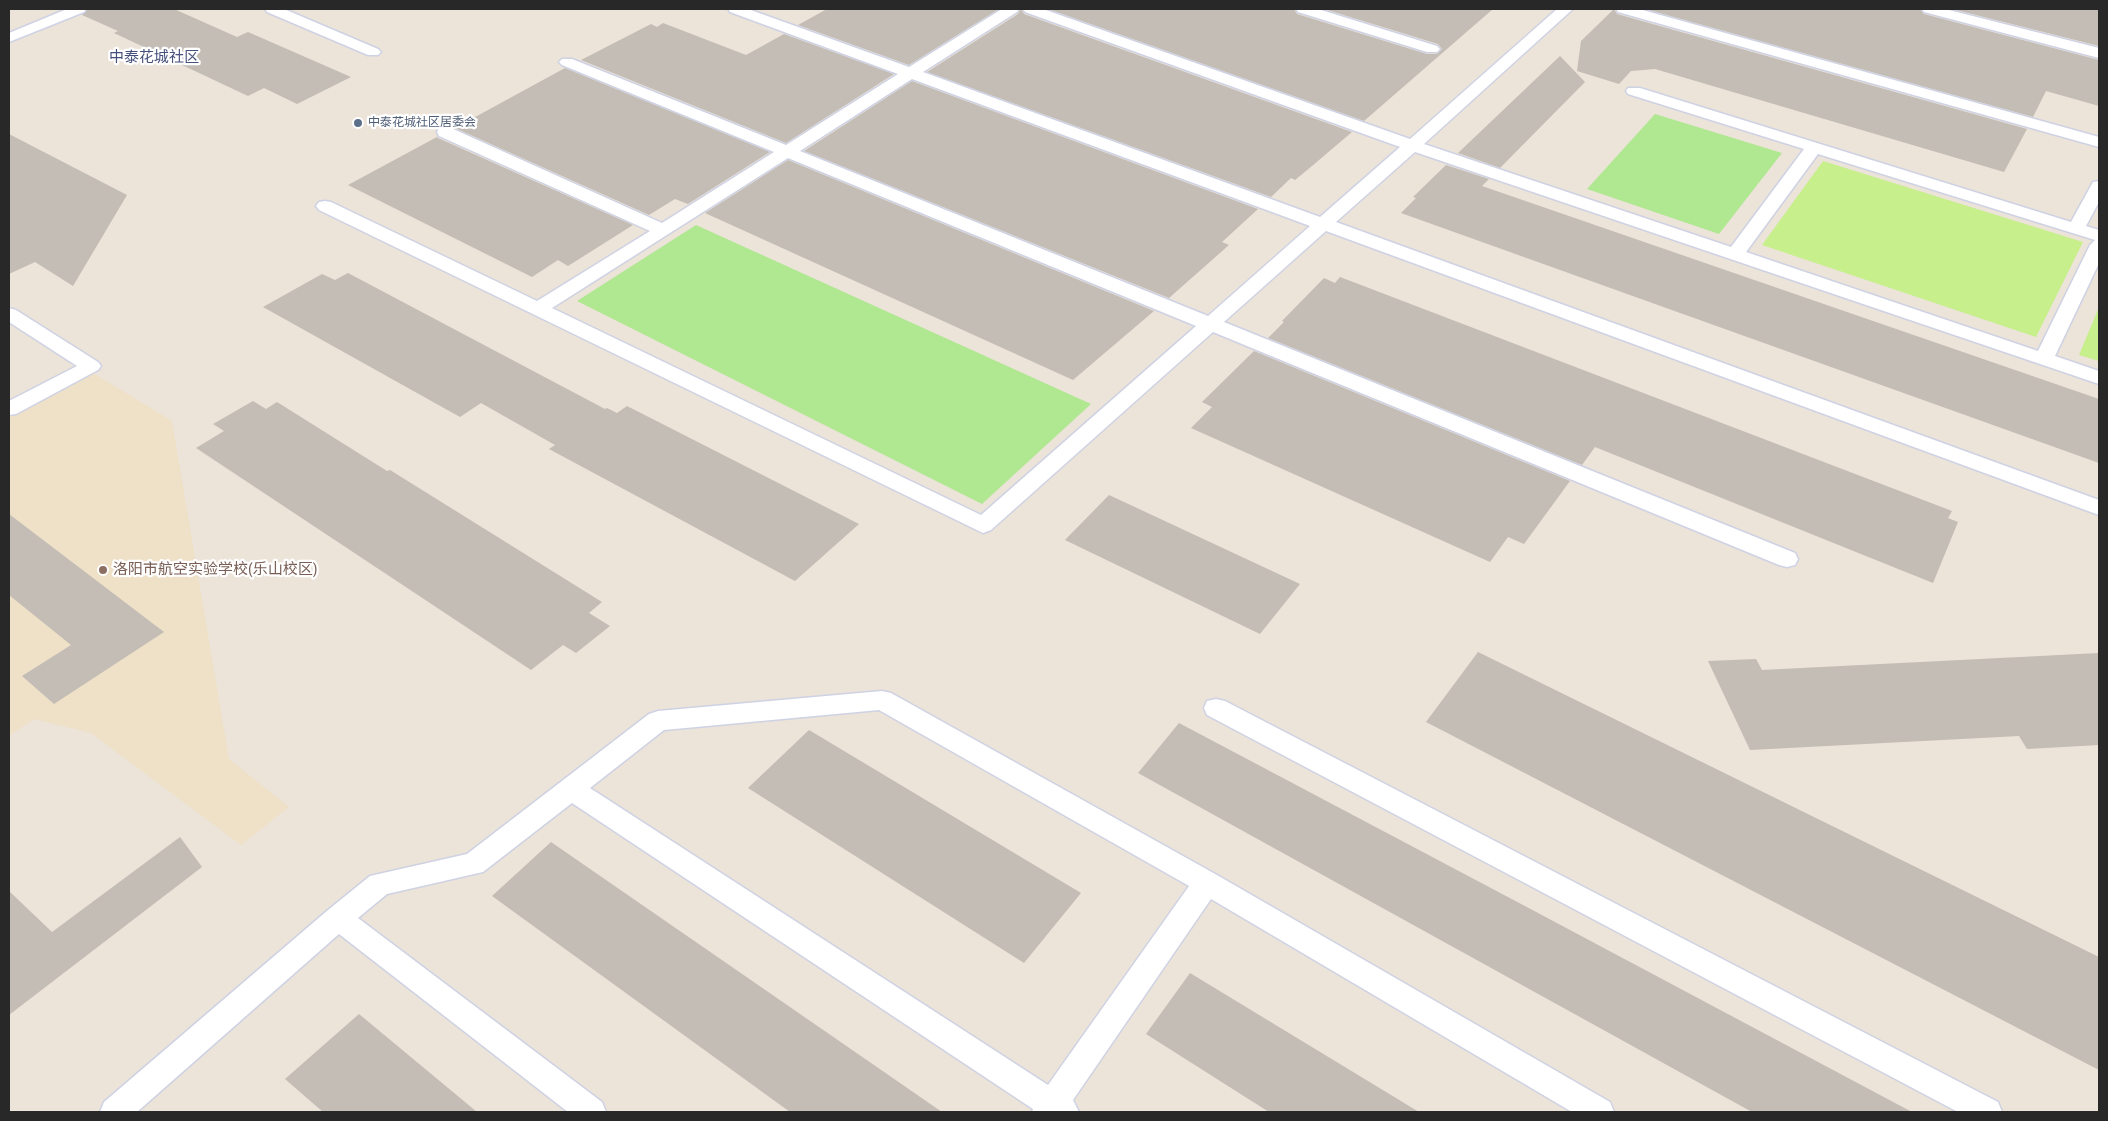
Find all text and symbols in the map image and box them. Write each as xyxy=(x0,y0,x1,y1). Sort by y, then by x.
district label: 中泰花城社区 xyxy=(109,49,199,67)
place label: 中泰花城社区居委会 xyxy=(368,116,476,130)
marker: 中泰花城社区居委会 xyxy=(352,117,364,129)
place label: 洛阳市航空实验学校(乐山校区) xyxy=(113,561,317,579)
marker: 洛阳市航空实验学校(乐山校区) xyxy=(97,564,109,576)

